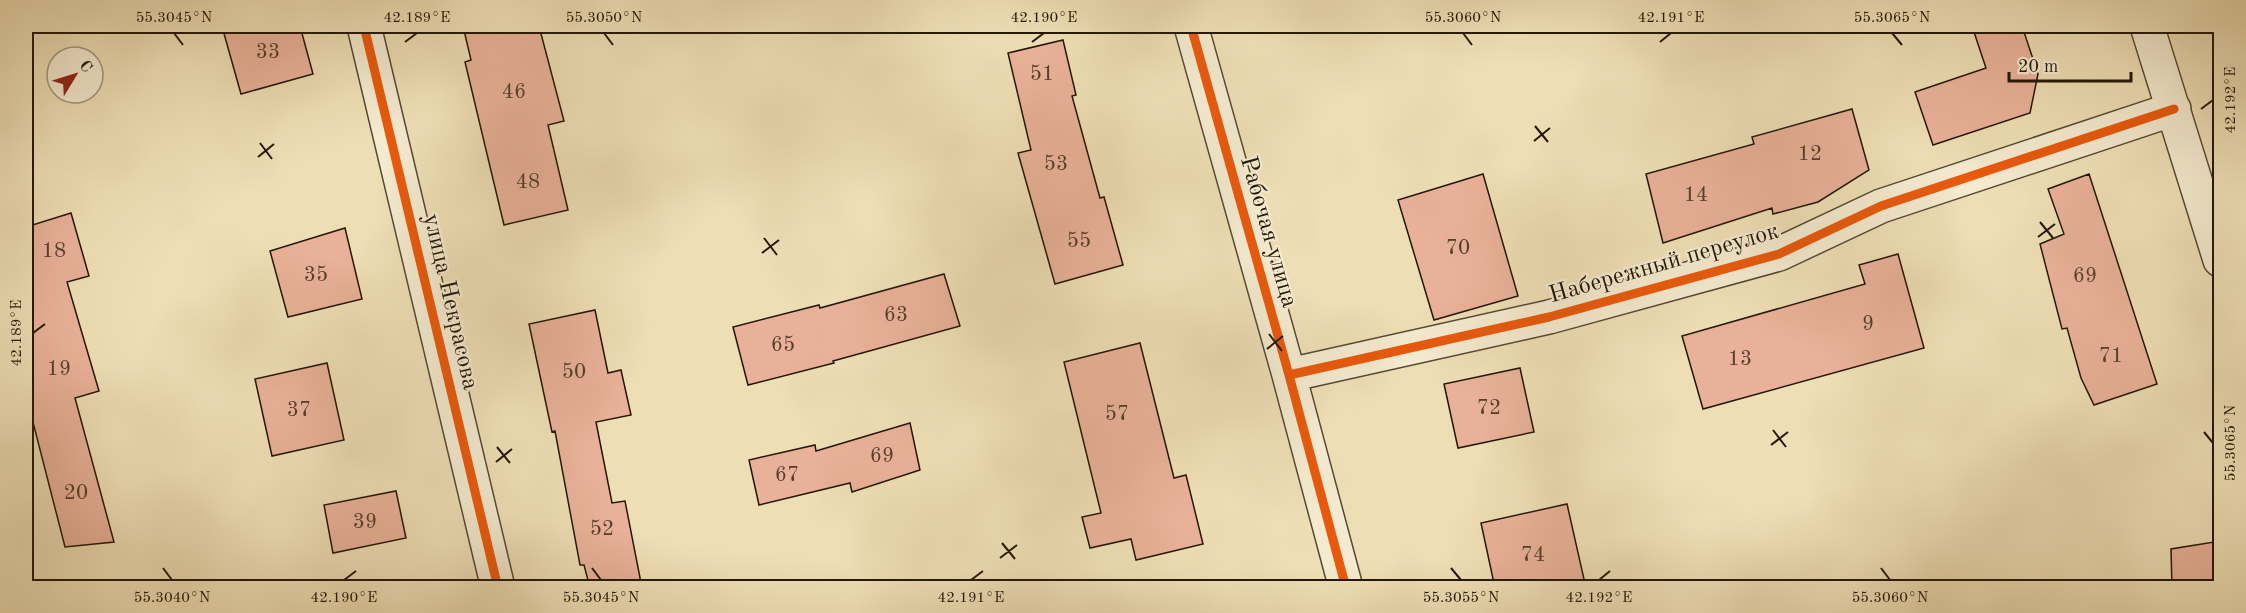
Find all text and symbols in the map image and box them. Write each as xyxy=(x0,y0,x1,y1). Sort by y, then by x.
text: 55.3045°N xyxy=(136,11,213,26)
text: 42.189°E xyxy=(384,11,450,26)
text: 55.3050°N xyxy=(566,11,643,26)
text: 42.190°E xyxy=(1011,11,1077,26)
text: 55.3060°N xyxy=(1425,11,1502,26)
text: 42.191°E xyxy=(1638,11,1704,26)
text: 55.3065°N xyxy=(1854,11,1931,26)
house number: 33 xyxy=(256,42,280,63)
north arrow xyxy=(45,45,105,105)
scale bar xyxy=(2009,45,2130,83)
text: С xyxy=(76,58,95,76)
text: 20 m xyxy=(2018,58,2058,76)
house number: 51 xyxy=(1030,64,1054,85)
text: 42.192°E xyxy=(2224,67,2239,133)
house number: 46 xyxy=(502,82,526,103)
house number: 12 xyxy=(1798,144,1822,165)
house number: 53 xyxy=(1044,154,1068,175)
street label: Рабочая улица xyxy=(1235,154,1301,311)
house number: 48 xyxy=(516,172,540,193)
house number: 14 xyxy=(1684,185,1708,206)
street label: улица Некрасова xyxy=(418,212,482,393)
street label: Набережный переулок xyxy=(1546,220,1782,308)
house number: 55 xyxy=(1067,231,1091,252)
house number: 70 xyxy=(1446,238,1470,259)
house number: 18 xyxy=(42,241,66,262)
house number: 35 xyxy=(304,265,328,286)
house number: 69 xyxy=(2073,266,2097,287)
text: 42.189°E xyxy=(10,300,25,366)
house number: 63 xyxy=(884,305,908,326)
house number: 9 xyxy=(1862,314,1874,335)
house number: 65 xyxy=(771,335,795,356)
house number: 71 xyxy=(2099,346,2123,367)
house number: 13 xyxy=(1728,349,1752,370)
house number: 19 xyxy=(47,359,71,380)
house number: 50 xyxy=(562,362,586,383)
house number: 72 xyxy=(1477,398,1501,419)
house number: 37 xyxy=(287,400,311,421)
house number: 57 xyxy=(1105,404,1129,425)
text: 55.3065°N xyxy=(2224,404,2239,481)
house number: 69 xyxy=(870,446,894,467)
house number: 67 xyxy=(775,465,799,486)
house number: 20 xyxy=(64,483,88,504)
house number: 39 xyxy=(353,512,377,533)
house number: 52 xyxy=(590,519,614,540)
house number: 74 xyxy=(1521,545,1545,566)
text: 55.3040°N xyxy=(134,591,211,606)
text: 42.190°E xyxy=(311,591,377,606)
text: 55.3045°N xyxy=(563,591,640,606)
text: 42.191°E xyxy=(938,591,1004,606)
text: 55.3055°N xyxy=(1423,591,1500,606)
text: 42.192°E xyxy=(1566,591,1632,606)
text: 55.3060°N xyxy=(1852,591,1929,606)

